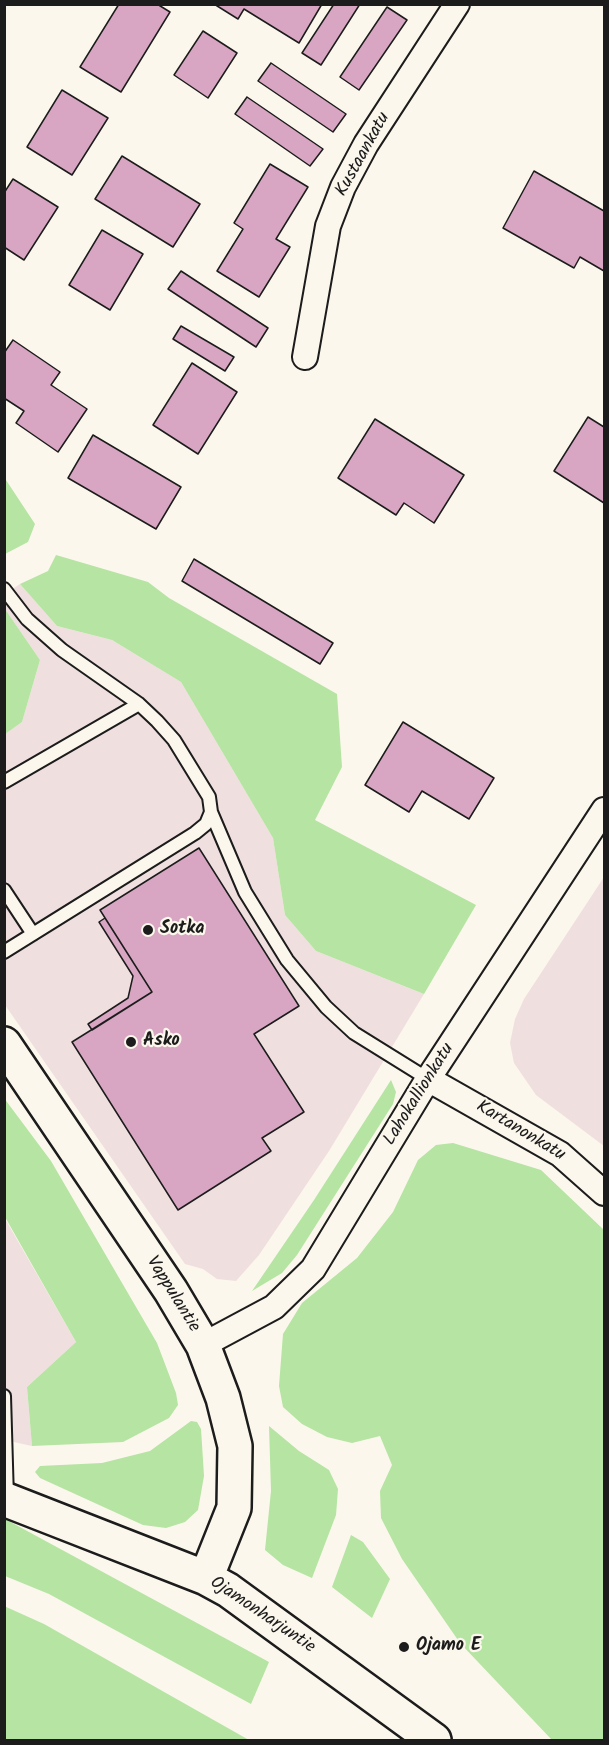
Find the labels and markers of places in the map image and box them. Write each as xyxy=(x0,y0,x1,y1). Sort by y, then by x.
place label: Sotka xyxy=(160,919,204,941)
marker: Sotka xyxy=(141,923,155,937)
place label: Asko xyxy=(143,1031,180,1053)
marker: Asko xyxy=(124,1035,138,1049)
place label: Ojamo E xyxy=(416,1636,481,1658)
marker: Ojamo E xyxy=(397,1640,411,1654)

